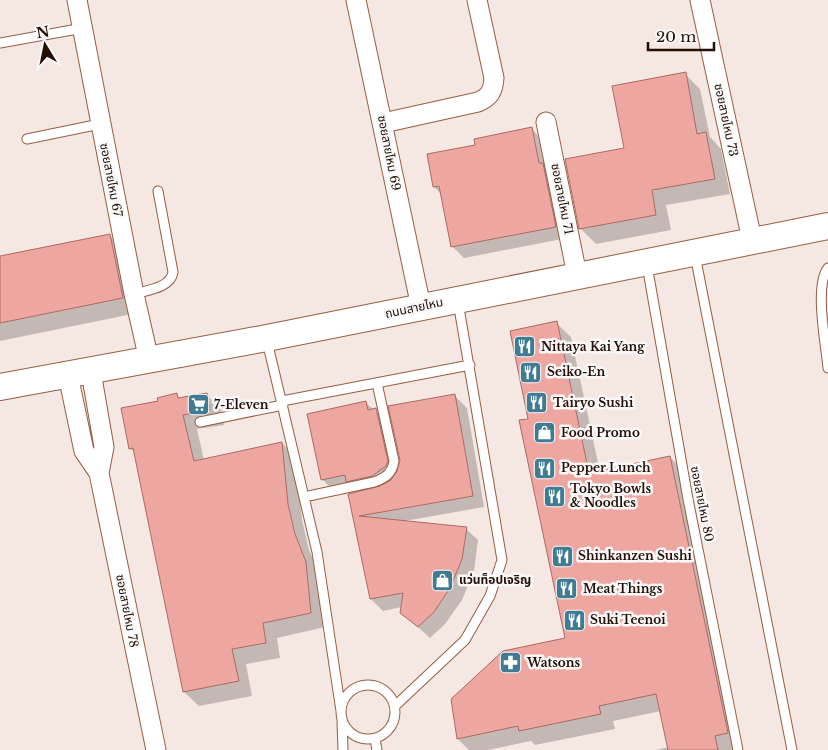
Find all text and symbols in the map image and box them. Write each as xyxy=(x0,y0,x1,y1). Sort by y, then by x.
north arrow xyxy=(20,20,70,70)
scale bar xyxy=(648,20,714,52)
text: N xyxy=(35,22,51,42)
text: 20 m xyxy=(656,27,696,46)
street label: ซอยสายไหม 73 xyxy=(711,82,742,158)
street label: ซอยสายไหม 69 xyxy=(375,114,404,192)
street label: ซอยสายไหม 67 xyxy=(97,142,126,219)
street label: ซอยสายไหม 71 xyxy=(548,162,577,236)
street label: ถนนสายไหม xyxy=(384,294,444,321)
restaurant icon: Nittaya Kai Yang xyxy=(513,335,537,359)
place label: Nittaya Kai Yang xyxy=(541,339,645,354)
restaurant icon: Seiko-En xyxy=(519,360,543,384)
place label: Seiko-En xyxy=(547,364,605,379)
restaurant icon: Tairyo Sushi xyxy=(525,391,549,415)
supermarket icon: 7-Eleven xyxy=(186,393,210,417)
place label: Tairyo Sushi xyxy=(553,395,634,410)
place label: 7-Eleven xyxy=(214,397,269,412)
shop icon: Food Promo xyxy=(533,421,557,445)
place label: Food Promo xyxy=(561,425,640,440)
restaurant icon: Pepper Lunch xyxy=(533,456,557,480)
place label: Pepper Lunch xyxy=(561,460,651,475)
street label: ซอยสายไหม 80 xyxy=(688,465,717,543)
place label: Tokyo Bowls & Noodles xyxy=(570,481,652,510)
restaurant icon: Tokyo Bowls & Noodles xyxy=(542,484,566,508)
restaurant icon: Shinkanzen Sushi xyxy=(550,544,574,568)
place label: Shinkanzen Sushi xyxy=(578,548,692,563)
shop icon: แว่นท็อปเจริญ xyxy=(431,568,455,592)
place label: แว่นท็อปเจริญ xyxy=(459,572,531,587)
street label: ซอยสายไหม 78 xyxy=(113,573,142,649)
restaurant icon: Meat Things xyxy=(555,577,579,601)
place label: Meat Things xyxy=(583,581,663,596)
restaurant icon: Suki Teenoi xyxy=(562,608,586,632)
place label: Suki Teenoi xyxy=(590,612,666,627)
pharmacy icon: Watsons xyxy=(499,651,523,675)
place label: Watsons xyxy=(526,655,580,670)

